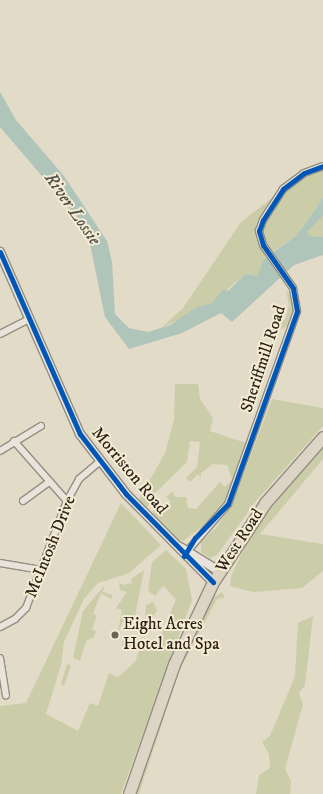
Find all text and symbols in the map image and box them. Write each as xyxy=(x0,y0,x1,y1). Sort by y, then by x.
water label: River Lossie xyxy=(39,169,105,249)
street label: Sheriffmill Road xyxy=(237,303,291,415)
street label: Morriston Road xyxy=(87,423,171,519)
street label: McIntosh Drive xyxy=(21,493,81,601)
street label: West Road xyxy=(212,505,268,577)
place label: Eight Acres Hotel and Spa xyxy=(123,615,219,655)
marker: Eight Acres Hotel and Spa xyxy=(110,630,120,640)

